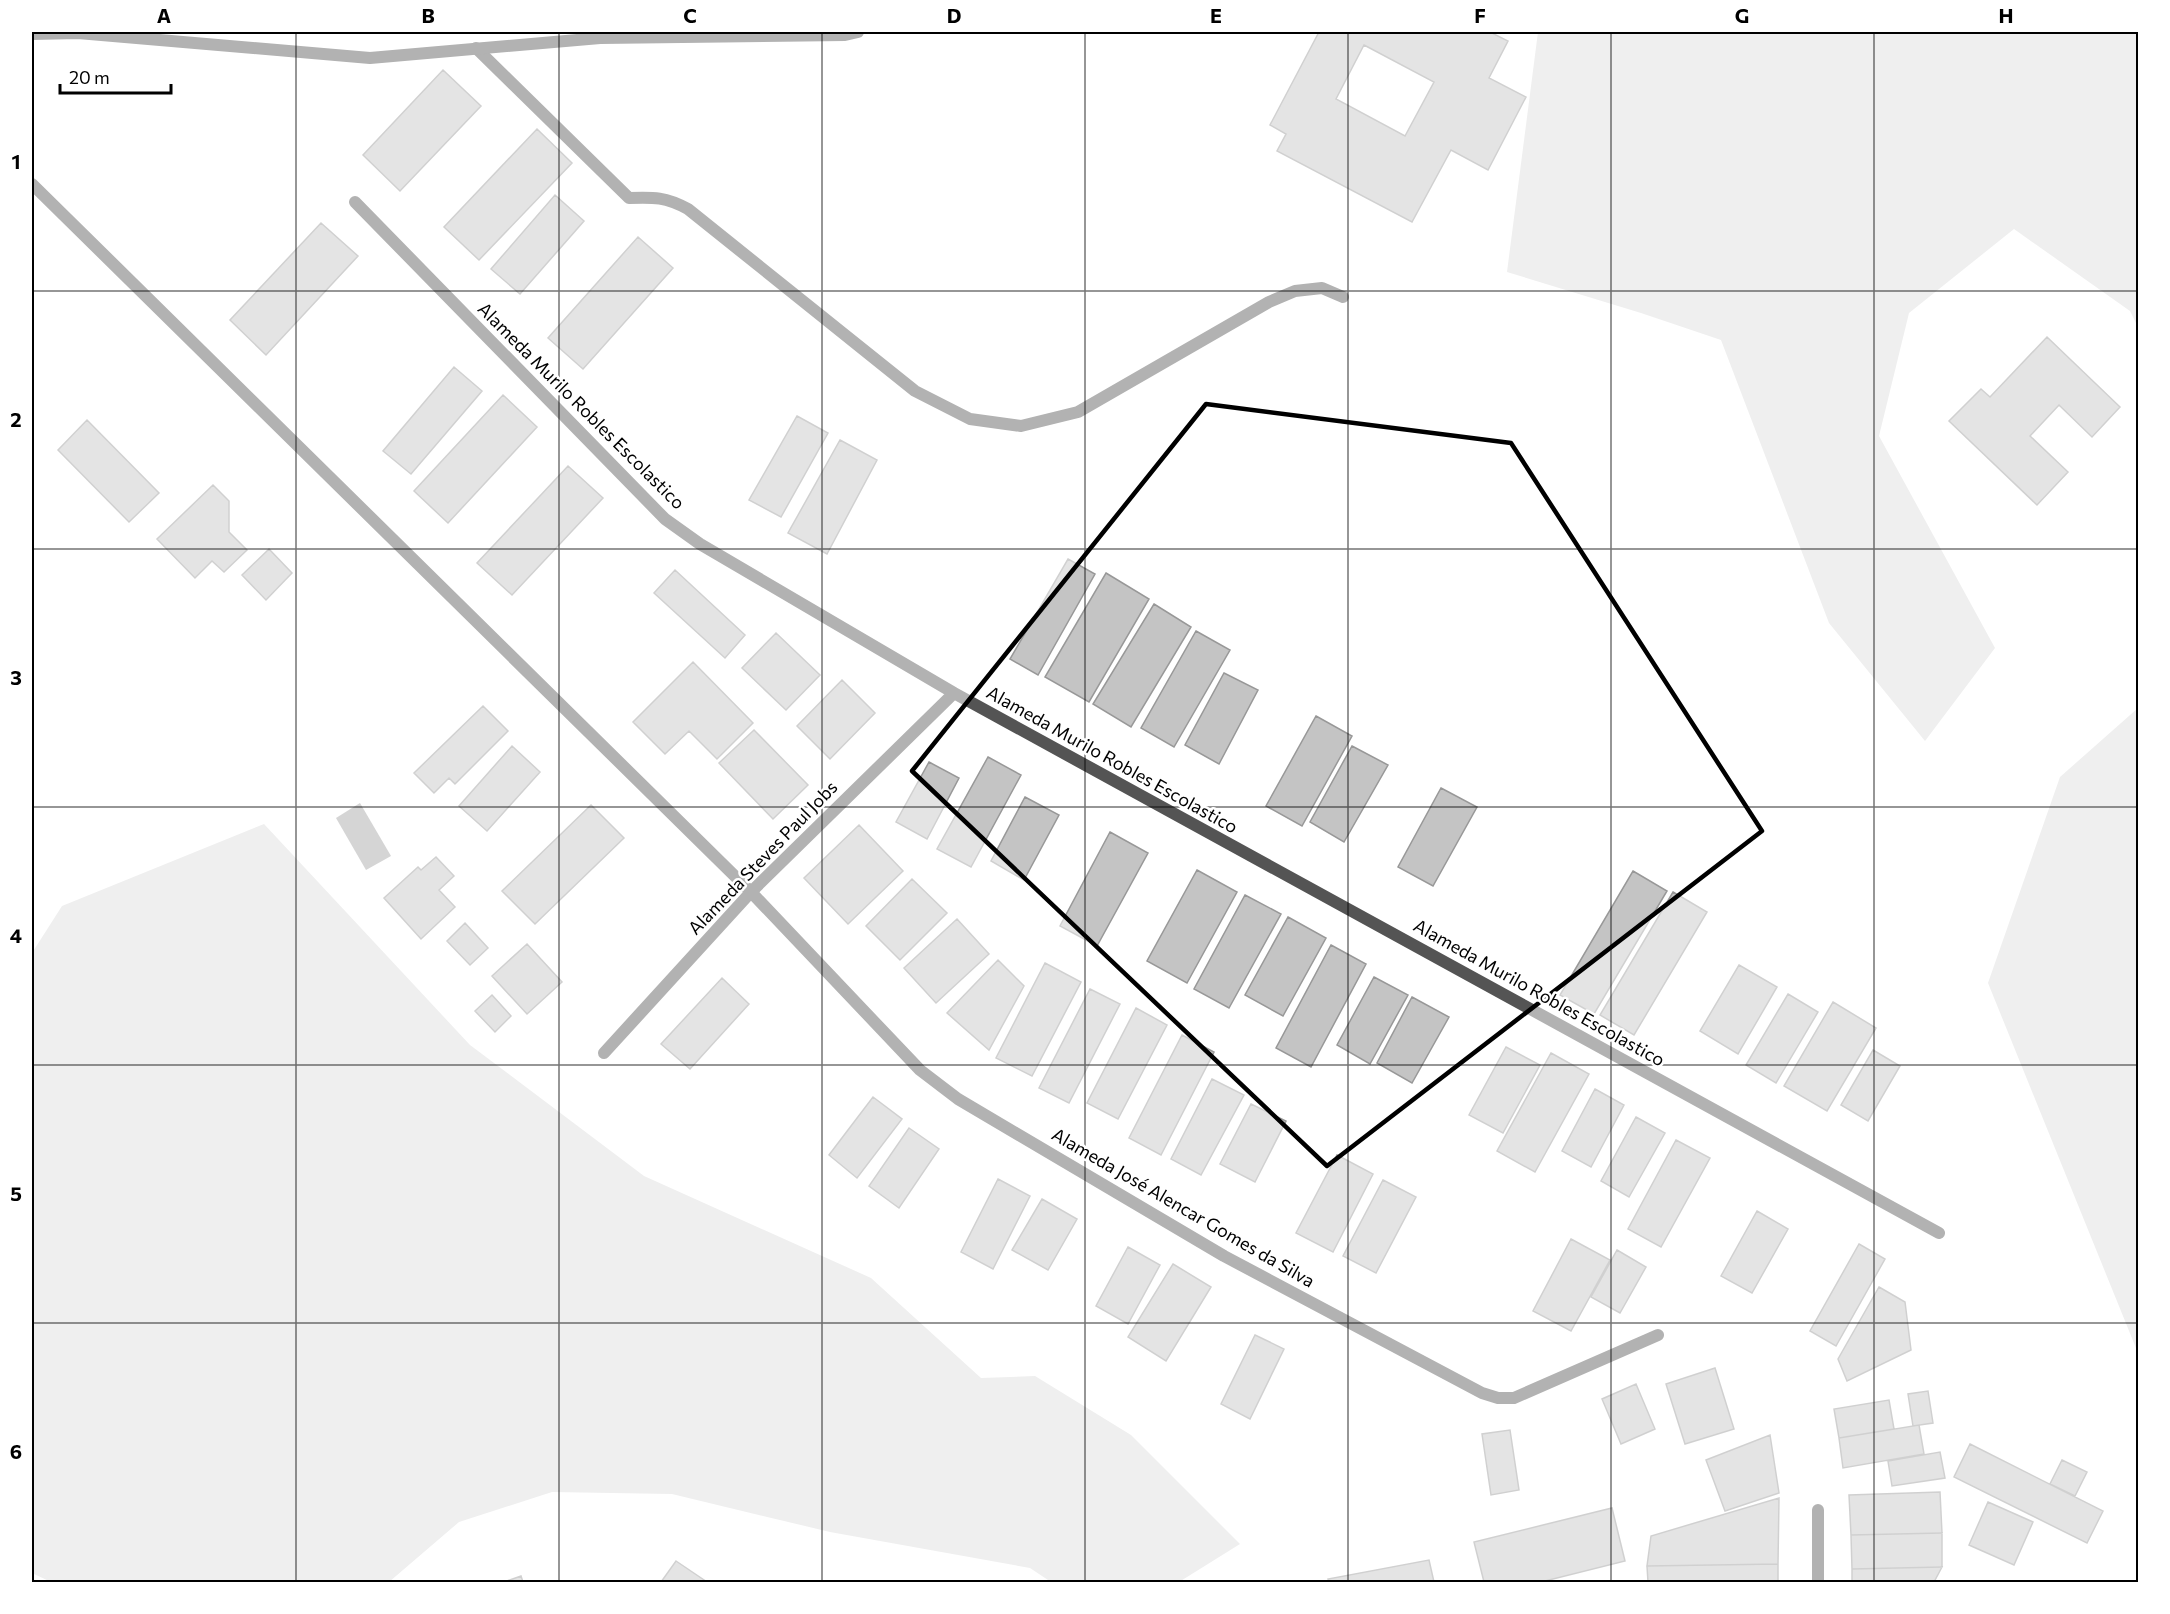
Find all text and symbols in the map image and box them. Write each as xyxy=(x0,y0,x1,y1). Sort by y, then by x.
text: A xyxy=(157,3,171,27)
text: B xyxy=(421,3,435,27)
text: C xyxy=(683,3,697,27)
text: D xyxy=(947,3,961,27)
text: E xyxy=(1210,3,1222,27)
text: F xyxy=(1474,3,1486,27)
text: G xyxy=(1735,3,1749,27)
text: H xyxy=(1999,3,2014,27)
scale bar xyxy=(60,57,171,95)
text: 20 m xyxy=(69,66,110,88)
text: 1 xyxy=(11,149,21,173)
street label: Alameda Murilo Robles Escolastico xyxy=(474,297,690,513)
text: 2 xyxy=(10,407,22,431)
text: 3 xyxy=(10,665,22,689)
street label: Alameda Murilo Robles Escolastico xyxy=(983,681,1242,837)
street label: Alameda Steves Paul Jobs xyxy=(683,776,841,939)
street label: Alameda Murilo Robles Escolastico xyxy=(1410,914,1669,1070)
text: 4 xyxy=(10,923,22,947)
street label: Alameda José Alencar Gomes da Silva xyxy=(1048,1123,1319,1292)
text: 5 xyxy=(10,1181,22,1205)
text: 6 xyxy=(10,1439,22,1463)

